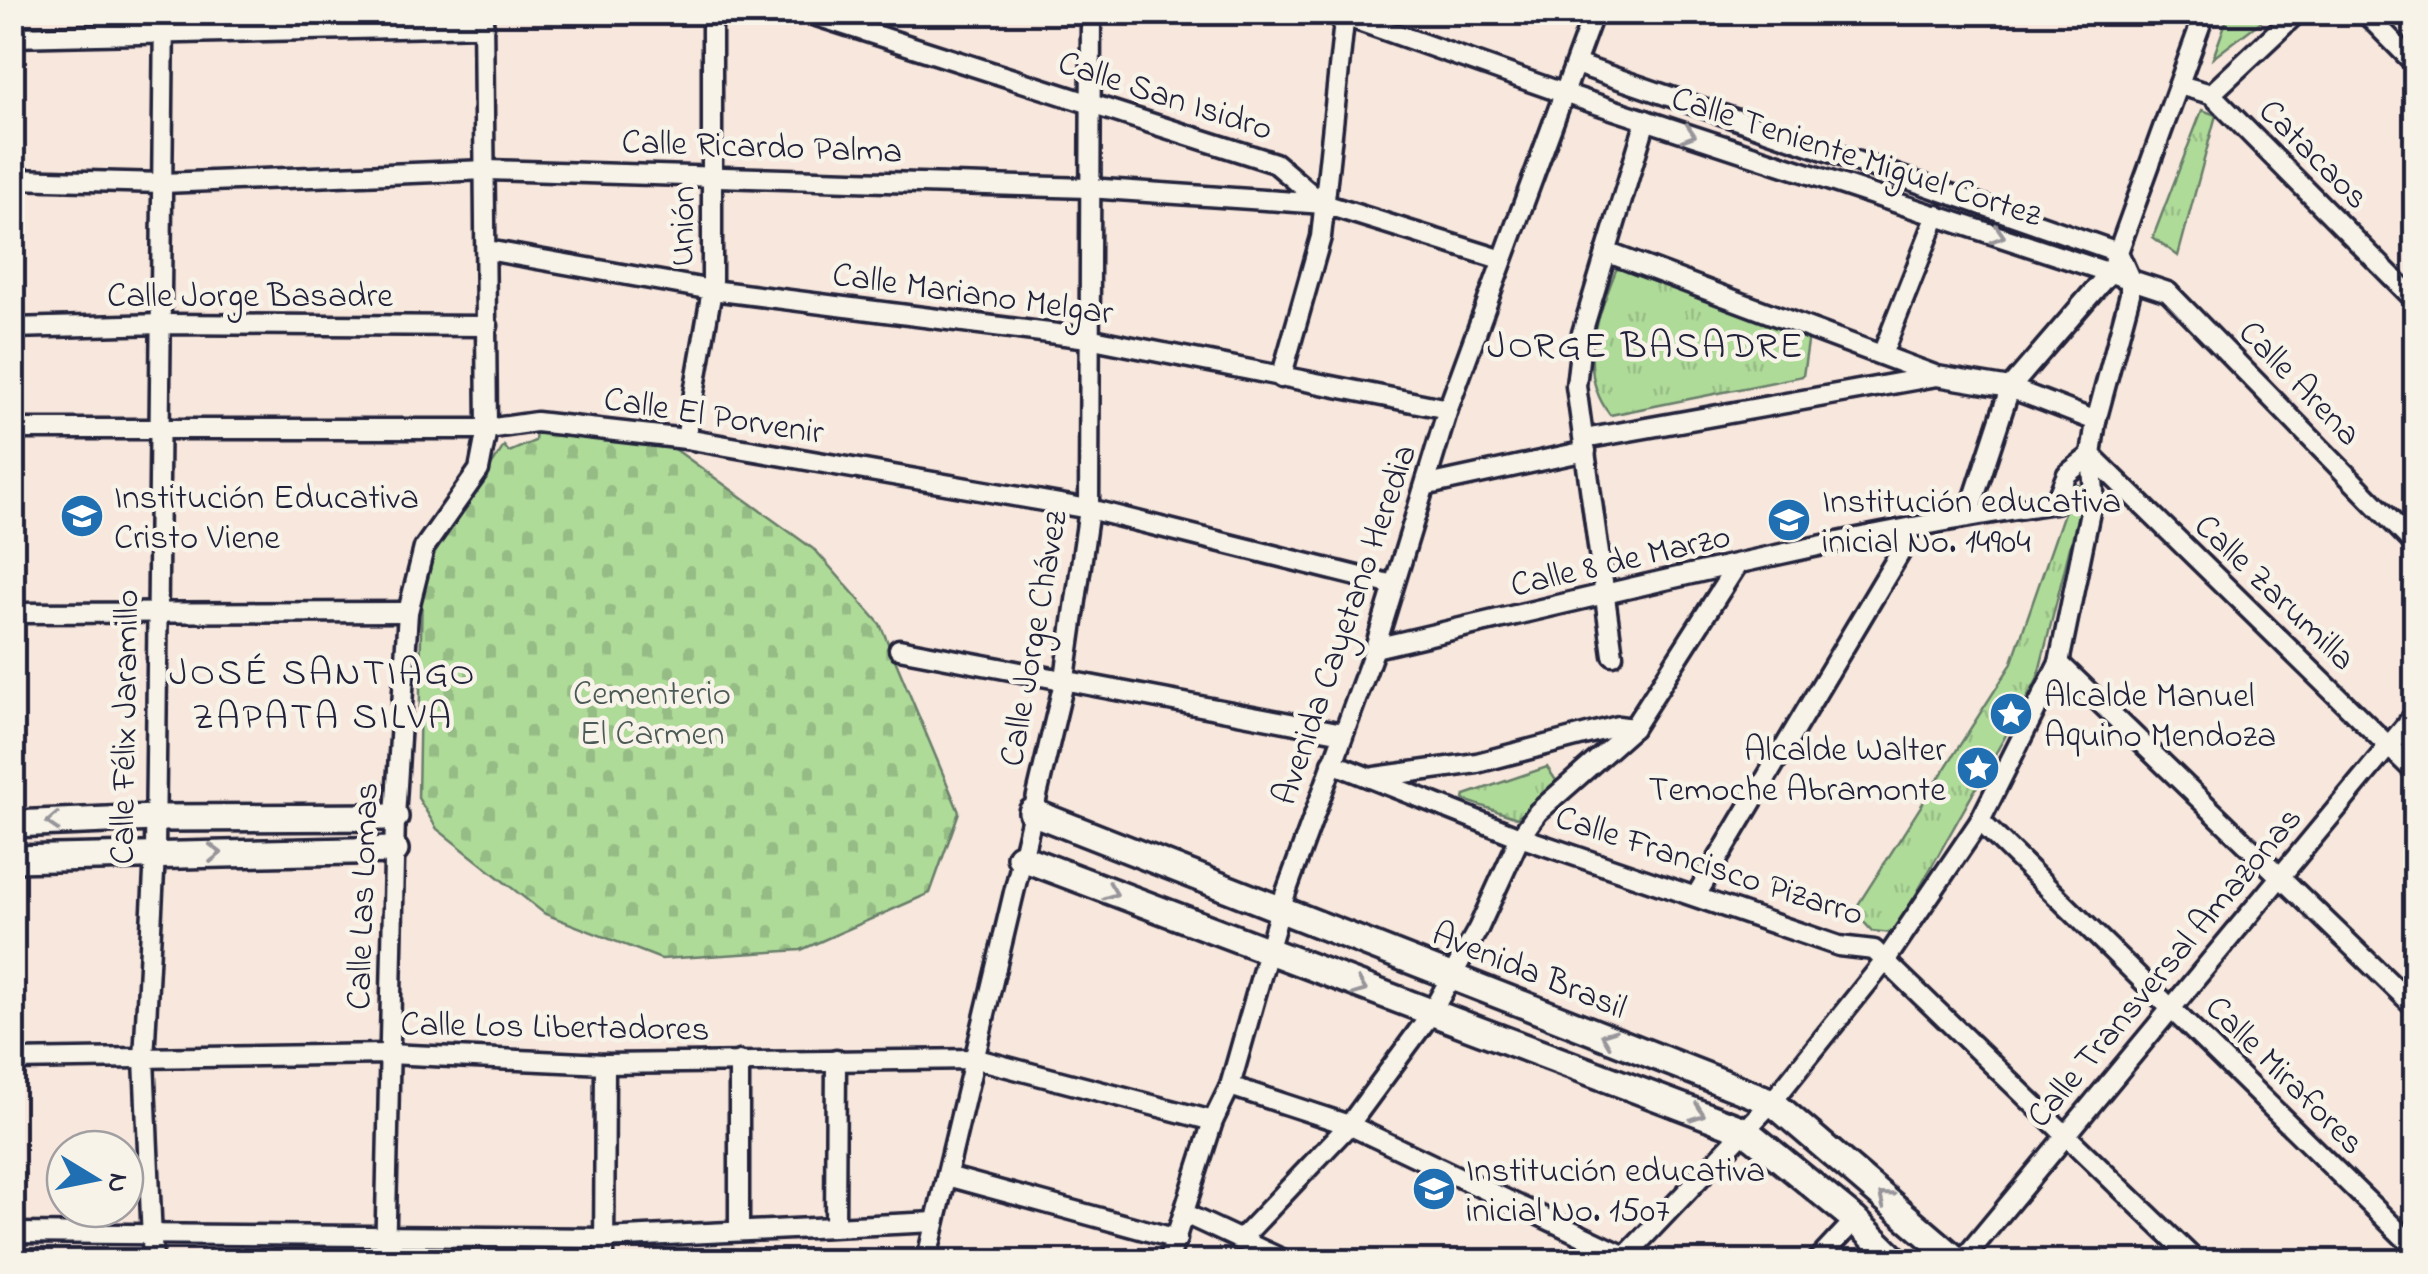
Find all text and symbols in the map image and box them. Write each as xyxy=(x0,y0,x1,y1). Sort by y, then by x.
street label: Calle San Isidro xyxy=(1051,39,1279,156)
street label: Calle Teniente Miguel Cortez xyxy=(1664,74,2048,242)
street label: Catacaos xyxy=(2245,88,2380,223)
street label: Calle Ricardo Palma xyxy=(621,118,903,179)
one-way arrow xyxy=(1680,123,1697,143)
street label: Unión xyxy=(658,185,711,267)
one-way arrow xyxy=(1988,224,2005,244)
street label: Calle Mariano Melgar xyxy=(829,251,1116,340)
street label: Calle Jorge Basadre xyxy=(107,272,393,323)
street label: Calle Arena xyxy=(2225,310,2372,459)
district label: JORGE BASADRE xyxy=(1487,320,1805,376)
street label: Calle El Porvenir xyxy=(600,375,827,460)
street label: Avenida Cayetano Heredia xyxy=(1261,438,1432,812)
place label: Institución Educativa Cristo Viene xyxy=(114,474,419,565)
place label: Institución educativa inicial No. 14904 xyxy=(1822,478,2121,569)
school or university icon: Institución Educativa Cristo Viene xyxy=(59,493,105,539)
school or university icon: Institución educativa inicial No. 14904 xyxy=(1766,497,1812,543)
street label: Calle Zarumilla xyxy=(2181,503,2366,684)
street label: Calle Jorge Chávez xyxy=(988,506,1083,771)
street label: Calle 8 de Marzo xyxy=(1506,512,1736,612)
street label: Calle Félix Jaramillo xyxy=(99,589,154,865)
district label: JOSÉ SANTIAGO ZAPATA SILVA xyxy=(169,647,477,747)
park label: Cementerio El Carmen xyxy=(573,670,731,761)
place label: Alcalde Manuel Aquino Mendoza xyxy=(2044,672,2276,763)
place icon: Alcalde Manuel Aquino Mendoza xyxy=(1988,691,2034,737)
place label: Alcalde Walter Temoche Abramonte xyxy=(1648,726,1946,817)
place icon: Alcalde Walter Temoche Abramonte xyxy=(1955,745,2001,791)
street label: Calle Las Lomas xyxy=(335,781,394,1011)
street label: Calle Francisco Pizarro xyxy=(1548,793,1870,941)
street label: Calle Transversal Amazonas xyxy=(2016,796,2316,1140)
one-way arrow xyxy=(44,812,60,833)
one-way arrow xyxy=(207,843,223,864)
one-way arrow xyxy=(1101,881,1119,901)
street label: Avenida Brasil xyxy=(1424,910,1634,1034)
one-way arrow xyxy=(1350,977,1368,997)
street label: Calle Mirafores xyxy=(2192,985,2375,1168)
street label: Calle Los Libertadores xyxy=(400,1000,710,1057)
one-way arrow xyxy=(1600,1029,1617,1049)
one-way arrow xyxy=(1688,1101,1705,1122)
north arrow xyxy=(45,1129,145,1229)
place label: Institución educativa inicial No. 1507 xyxy=(1466,1147,1765,1238)
school or university icon: Institución educativa inicial No. 1507 xyxy=(1411,1166,1457,1212)
text: N xyxy=(94,1170,138,1196)
one-way arrow xyxy=(1878,1192,1896,1210)

